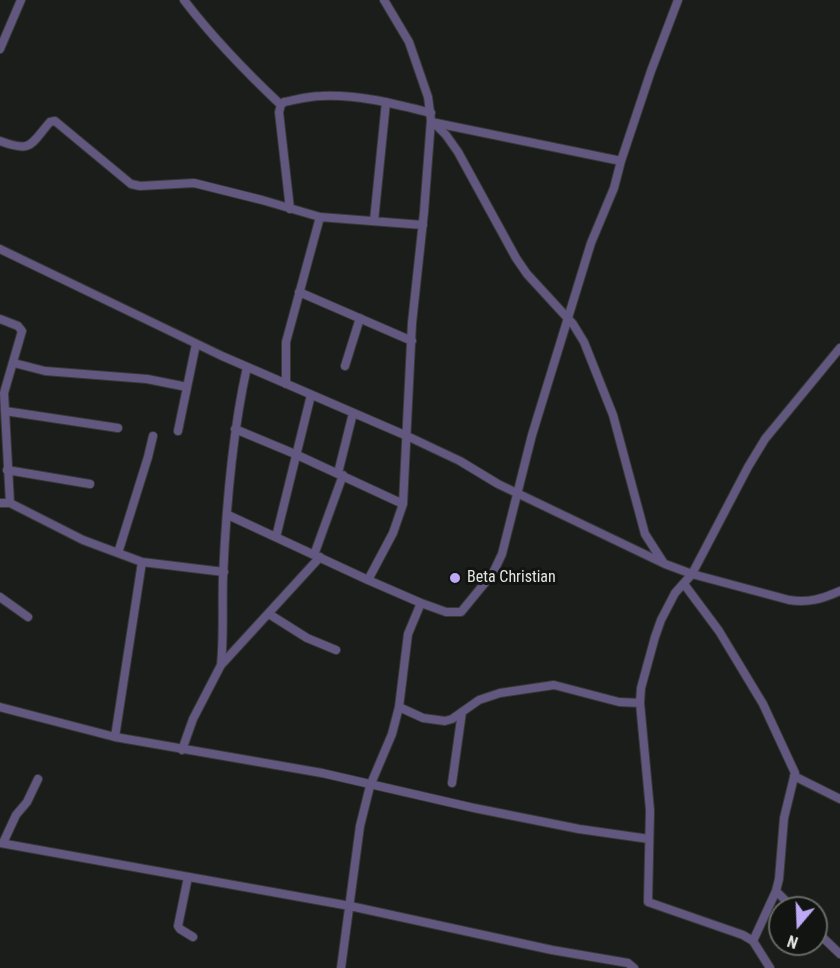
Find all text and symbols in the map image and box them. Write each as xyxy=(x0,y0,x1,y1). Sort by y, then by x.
place label: Beta Christian xyxy=(467,568,556,588)
marker: Beta Christian xyxy=(448,571,462,585)
north arrow xyxy=(768,896,828,956)
text: N xyxy=(785,931,800,952)

